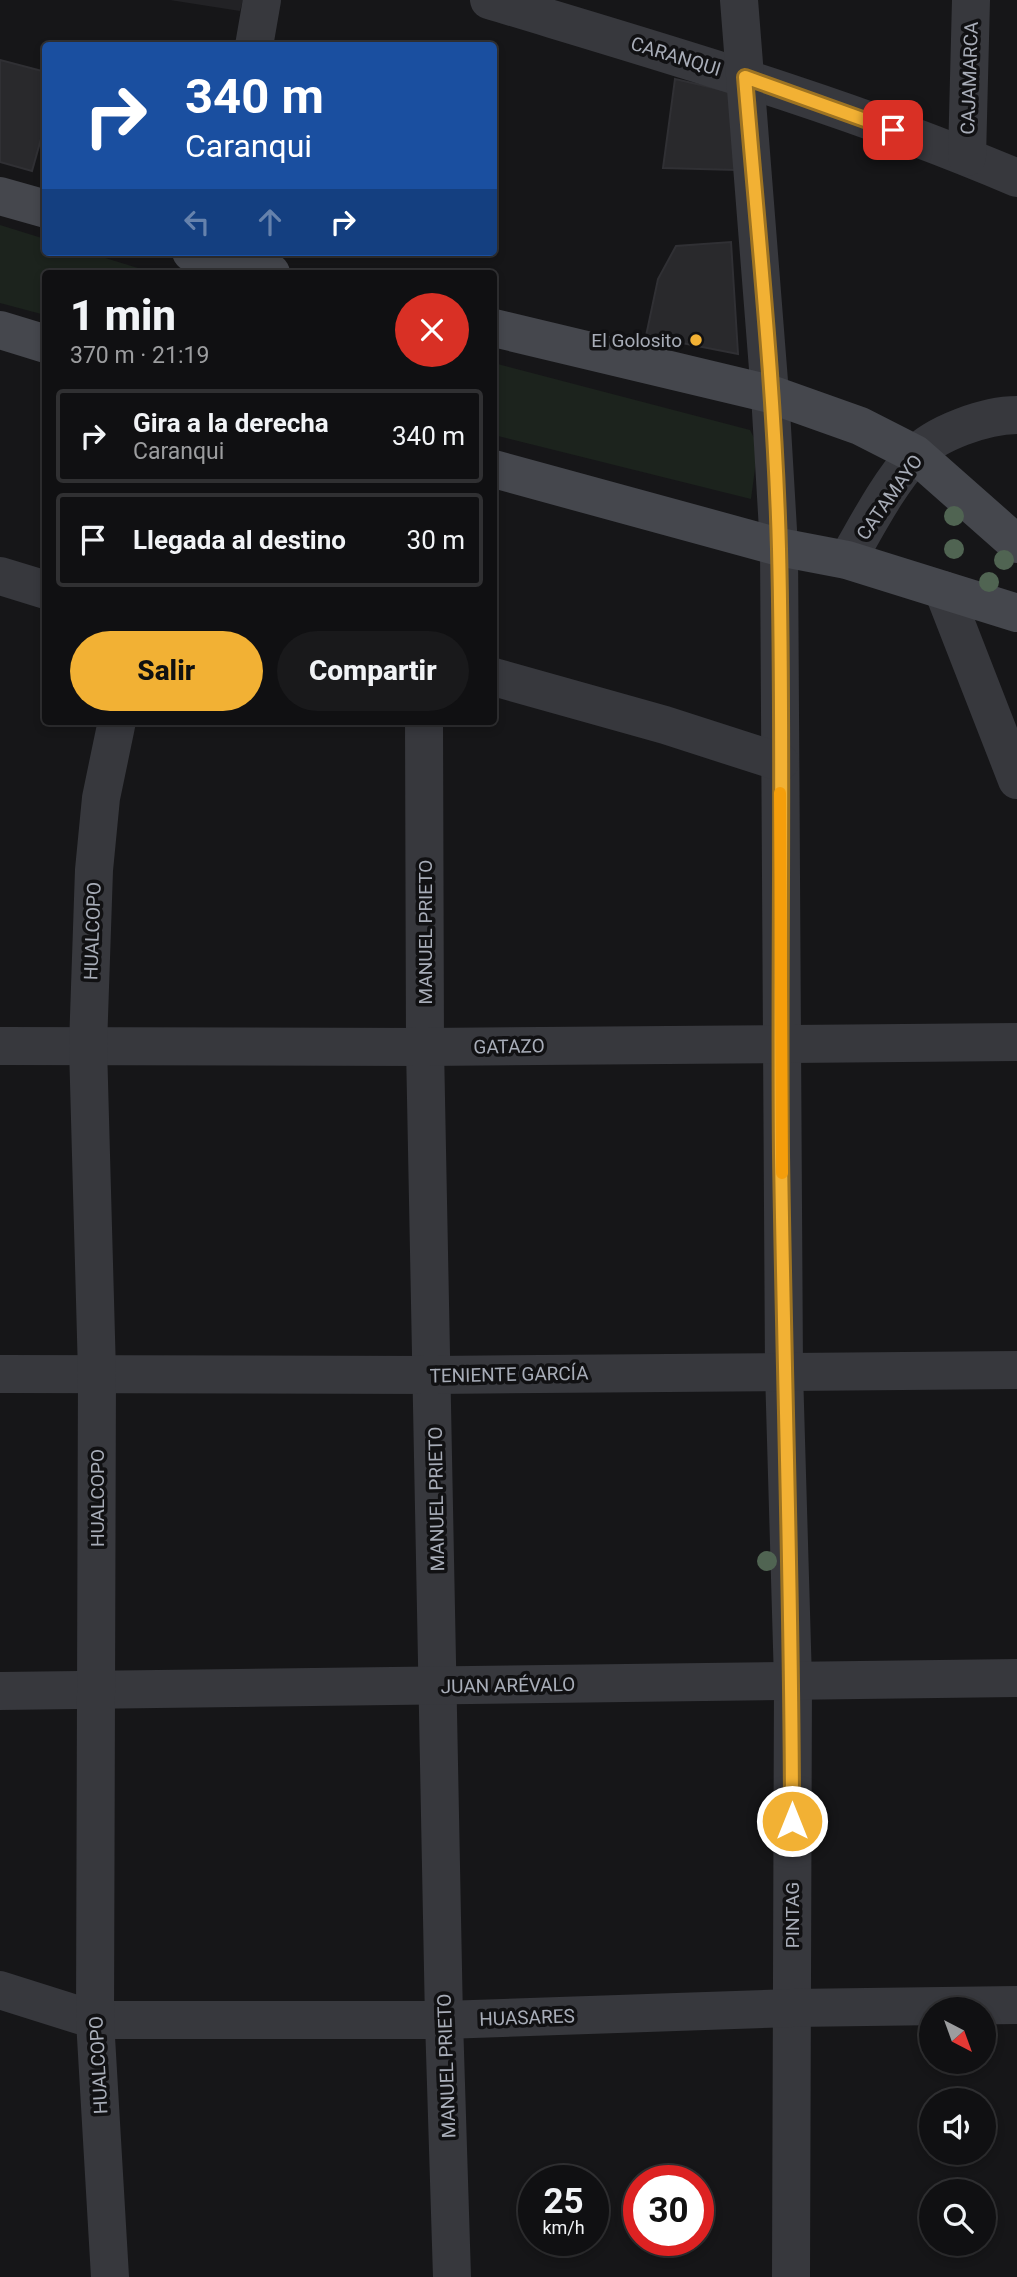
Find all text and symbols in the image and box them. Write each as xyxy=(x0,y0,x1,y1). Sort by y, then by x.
street label: CAJAMARCA xyxy=(956,21,983,135)
street label: CARANQUI xyxy=(628,32,724,81)
text: 340 m xyxy=(185,68,324,125)
icon: right xyxy=(70,70,161,161)
pin xyxy=(863,100,923,160)
icon: arrive xyxy=(874,111,912,149)
text: Caranqui xyxy=(185,127,312,165)
icon: left xyxy=(178,203,216,241)
icon: ahead xyxy=(251,203,289,241)
icon: right xyxy=(324,203,362,241)
text: 1 min xyxy=(70,291,176,340)
button: close xyxy=(395,293,469,367)
place label: El Golosito xyxy=(591,329,682,352)
marker: El Golosito xyxy=(688,332,704,348)
text: 370 m · 21:19 xyxy=(70,342,209,369)
text: Gira a la derecha xyxy=(133,408,329,438)
icon: right xyxy=(74,417,112,455)
text: 340 m xyxy=(392,421,465,451)
text: Caranqui xyxy=(133,438,224,465)
street label: CATAMAYO xyxy=(852,450,927,544)
icon: arrive xyxy=(74,521,112,559)
text: Llegada al destino xyxy=(133,525,346,555)
text: 30 m xyxy=(407,525,465,555)
button: Salir xyxy=(70,631,263,711)
button: Compartir xyxy=(277,631,469,711)
street label: MANUEL PRIETO xyxy=(414,860,437,1004)
street label: HUALCOPO xyxy=(79,882,106,980)
street label: GATAZO xyxy=(473,1034,545,1059)
street label: TENIENTE GARCÍA xyxy=(429,1362,589,1387)
street label: MANUEL PRIETO xyxy=(424,1426,449,1572)
street label: HUALCOPO xyxy=(86,1449,109,1547)
street label: JUAN ARÉVALO xyxy=(440,1673,576,1698)
position arrow xyxy=(755,1784,829,1858)
street label: PINTAG xyxy=(781,1882,804,1948)
street label: MANUEL PRIETO xyxy=(432,1993,461,2139)
north arrow xyxy=(919,1997,996,2074)
map controls xyxy=(919,1997,996,2256)
street label: HUASARES xyxy=(479,2004,575,2031)
street label: HUALCOPO xyxy=(84,2015,113,2115)
button: sound xyxy=(919,2088,996,2165)
speed limit sign: 30 xyxy=(623,2165,714,2256)
button: search xyxy=(919,2179,996,2256)
text: 25 xyxy=(543,2181,584,2222)
text: km/h xyxy=(542,2217,585,2238)

